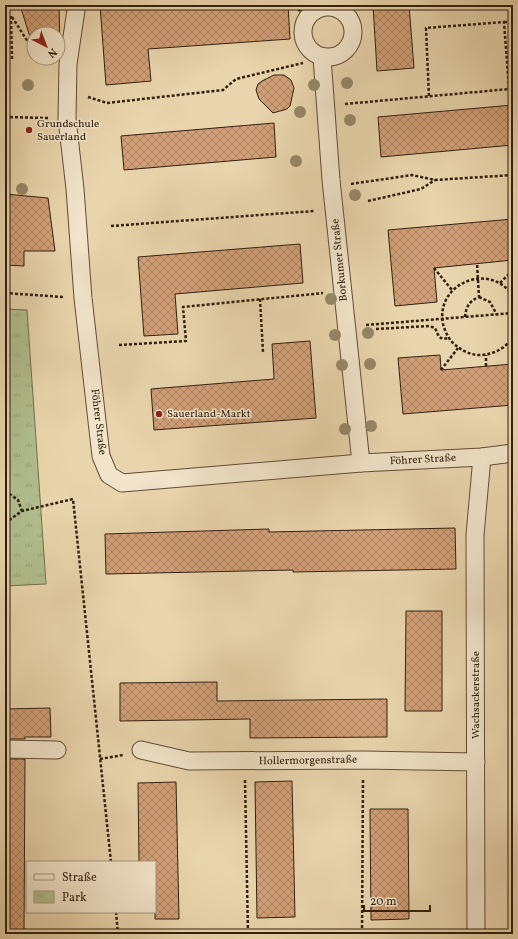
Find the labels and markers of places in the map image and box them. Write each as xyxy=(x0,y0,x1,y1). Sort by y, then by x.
place label: Grundschule Sauerland xyxy=(37,117,99,145)
marker: Grundschule Sauerland xyxy=(24,125,34,135)
place label: Sauerland-Markt xyxy=(167,407,251,422)
marker: Sauerland-Markt xyxy=(154,409,164,419)

